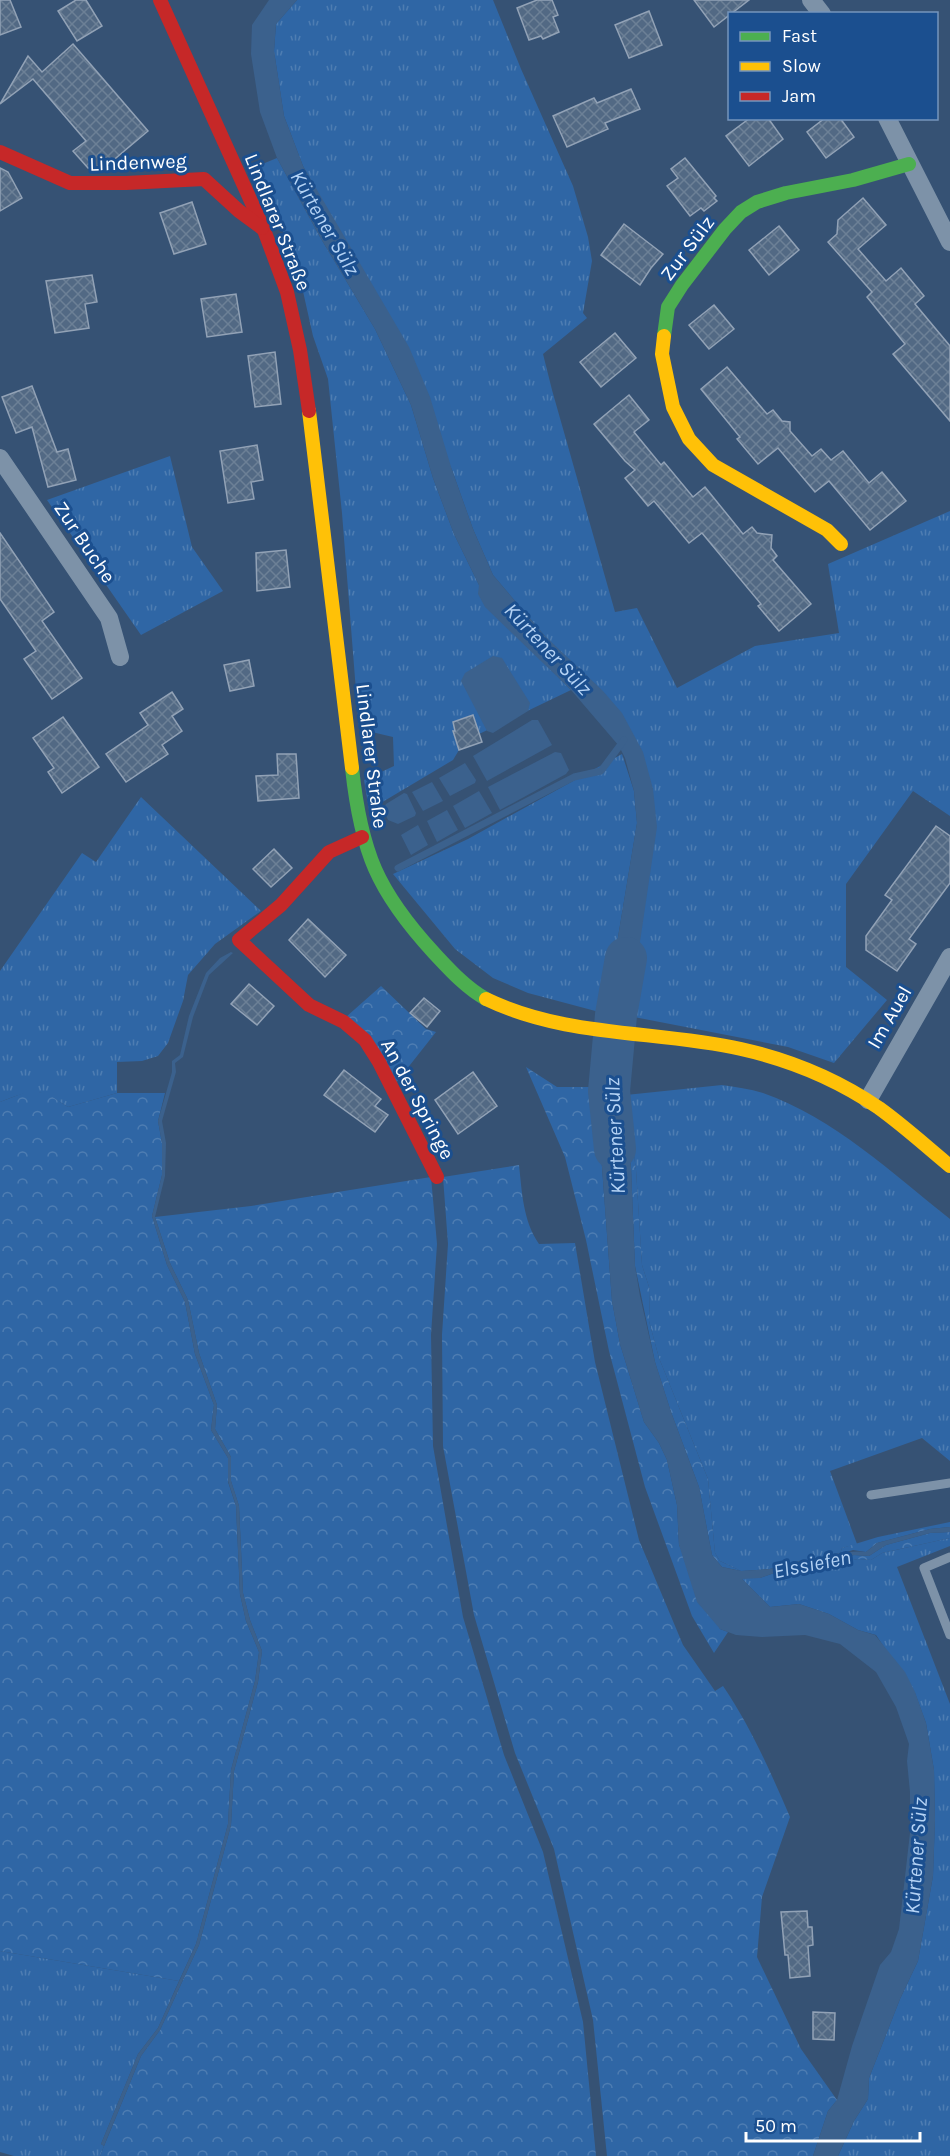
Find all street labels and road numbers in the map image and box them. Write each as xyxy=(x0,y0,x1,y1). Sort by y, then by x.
street label: Lindenweg xyxy=(89,149,187,176)
street label: Lindlarer Straße xyxy=(240,150,315,294)
street label: Zur Sülz xyxy=(656,211,719,285)
street label: Zur Buche xyxy=(49,497,120,587)
street label: Lindlarer Straße xyxy=(351,682,392,830)
street label: Im Auel xyxy=(862,982,917,1053)
street label: An der Springe xyxy=(376,1035,459,1163)

